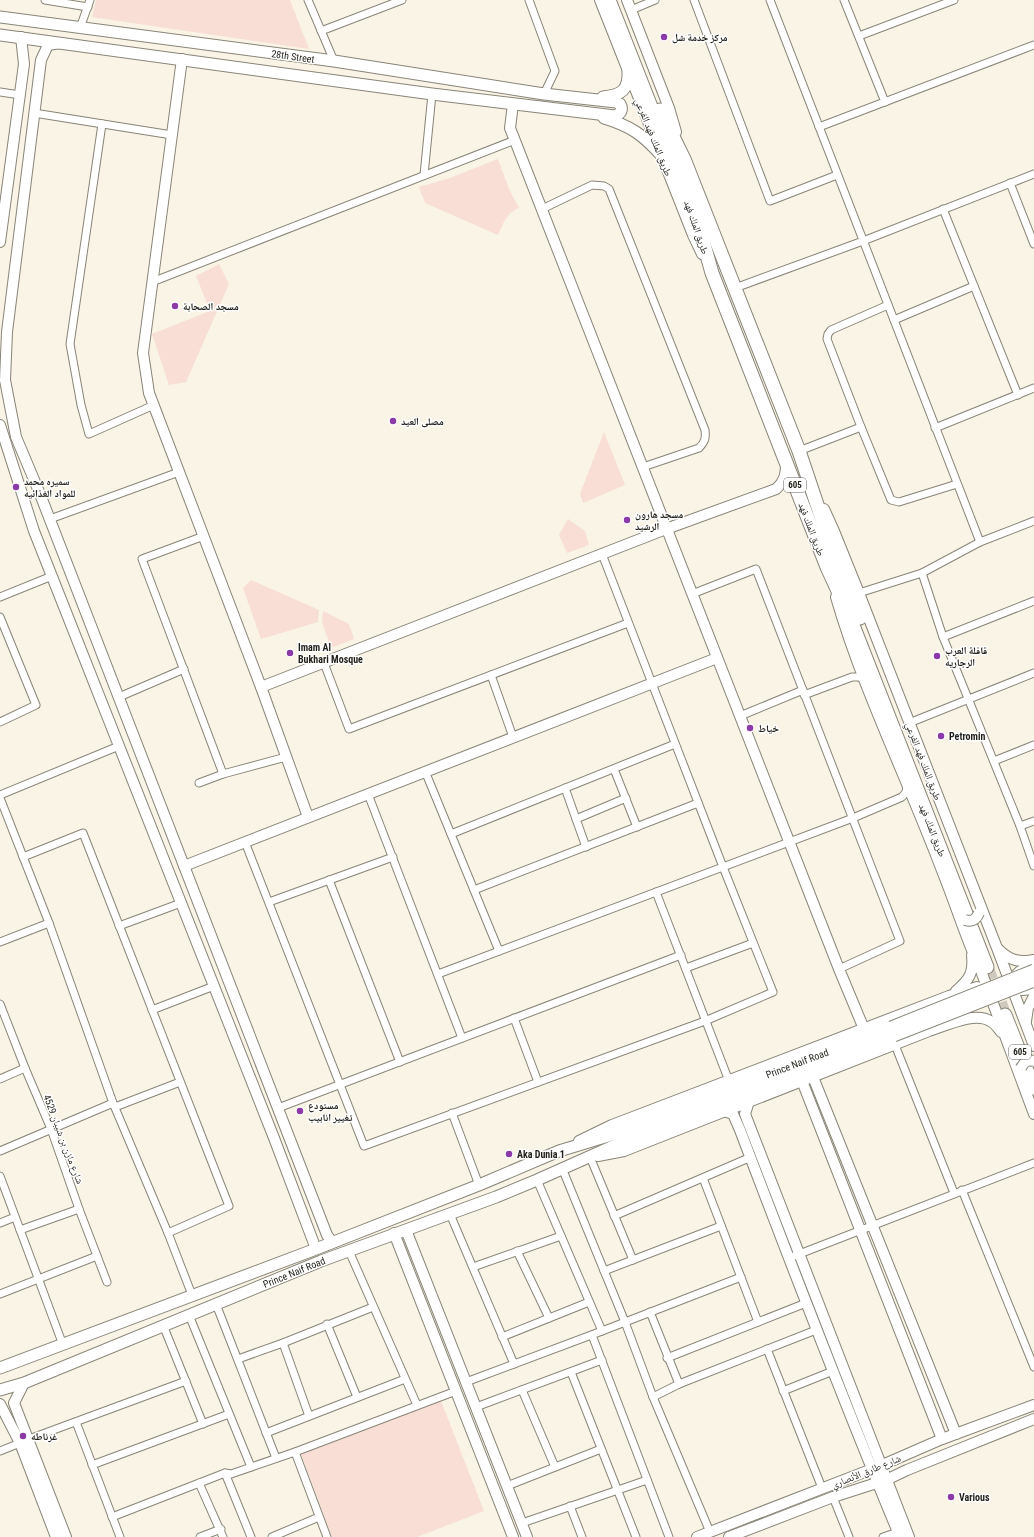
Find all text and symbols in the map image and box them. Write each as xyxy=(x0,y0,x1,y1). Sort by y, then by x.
marker: مركز خدمة شل xyxy=(659,32,669,42)
place label: مركز خدمة شل xyxy=(672,32,728,44)
street label: 28th Street xyxy=(271,48,315,65)
street label: طريق الملك فهد الفرعي xyxy=(631,97,674,179)
street label: طريق الملك فهد xyxy=(681,199,711,256)
marker: مسجد الصحابة xyxy=(170,301,180,311)
place label: مسجد الصحابة xyxy=(183,301,239,312)
marker: مصلى العيد xyxy=(388,416,398,426)
place label: مصلى العيد xyxy=(401,416,444,428)
place label: سميره محمد للمواد الغذائيه xyxy=(24,476,75,500)
road number: 605 xyxy=(784,478,806,492)
marker: سميره محمد للمواد الغذائيه xyxy=(11,482,21,492)
street label: طريق الملك فهد xyxy=(795,501,827,558)
place label: مسجد هارون الرشيد xyxy=(635,509,684,533)
marker: مسجد هارون الرشيد xyxy=(622,515,632,525)
place label: Imam Al Bukhari Mosque xyxy=(298,642,363,665)
place label: قافلة العرب الرجاريه xyxy=(945,645,987,669)
marker: Imam Al Bukhari Mosque xyxy=(285,648,295,658)
marker: قافلة العرب الرجاريه xyxy=(932,651,942,661)
street label: طريق الملك فهد الفرعي xyxy=(901,721,944,803)
marker: خياط xyxy=(745,723,755,733)
place label: خياط xyxy=(758,723,779,734)
marker: Petromin xyxy=(936,731,946,741)
place label: Petromin xyxy=(949,731,986,742)
street label: طريق الملك فهد xyxy=(916,802,948,859)
road number: 605 xyxy=(1009,1045,1031,1059)
street label: Prince Naif Road xyxy=(764,1046,830,1080)
street label: شارع مازن بن شيبان 4529 xyxy=(40,1093,86,1186)
place label: مستودع تغيير انابيب xyxy=(308,1100,353,1124)
marker: مستودع تغيير انابيب xyxy=(295,1106,305,1116)
marker: Aka Dunia 1 xyxy=(504,1149,514,1159)
place label: Aka Dunia 1 xyxy=(517,1149,565,1160)
street label: Prince Naif Road xyxy=(261,1255,327,1290)
marker: غرناطه xyxy=(18,1431,28,1441)
place label: غرناطه xyxy=(31,1431,57,1443)
street label: شارع طارق الأنصاري xyxy=(830,1452,904,1493)
marker: Various xyxy=(946,1492,956,1502)
place label: Various xyxy=(959,1492,990,1503)

